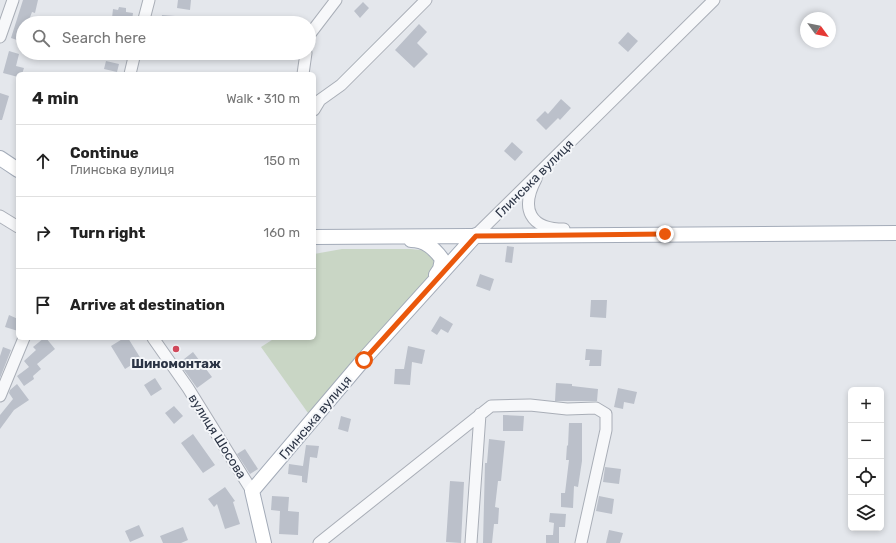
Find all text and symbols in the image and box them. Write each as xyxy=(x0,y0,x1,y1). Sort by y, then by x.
north arrow xyxy=(800,12,836,48)
search box xyxy=(16,16,316,60)
icon: search xyxy=(30,27,52,49)
text: Search here xyxy=(62,29,146,47)
text: 4 min xyxy=(32,88,79,108)
text: Walk · 310 m xyxy=(226,91,300,106)
street label: Глинська вулиця xyxy=(492,136,577,221)
text: Continue xyxy=(70,144,139,162)
icon: ahead xyxy=(32,150,54,172)
text: 150 m xyxy=(264,153,300,168)
text: Глинська вулиця xyxy=(70,162,174,177)
icon: right xyxy=(32,222,54,244)
text: Turn right xyxy=(70,224,145,242)
text: 160 m xyxy=(264,225,300,240)
route end xyxy=(656,225,674,243)
icon: arrive xyxy=(32,294,54,316)
text: Arrive at destination xyxy=(70,296,225,314)
marker: Шиномонтаж xyxy=(171,344,181,354)
route start xyxy=(355,351,373,369)
place label: Шиномонтаж xyxy=(131,356,221,371)
street label: Глинська вулиця xyxy=(276,373,355,462)
map controls xyxy=(848,387,884,531)
button: + xyxy=(848,387,884,423)
street label: вулиця Шосова xyxy=(186,391,250,481)
button: − xyxy=(848,423,884,459)
button: locate xyxy=(848,459,884,495)
button: layers xyxy=(848,495,884,531)

